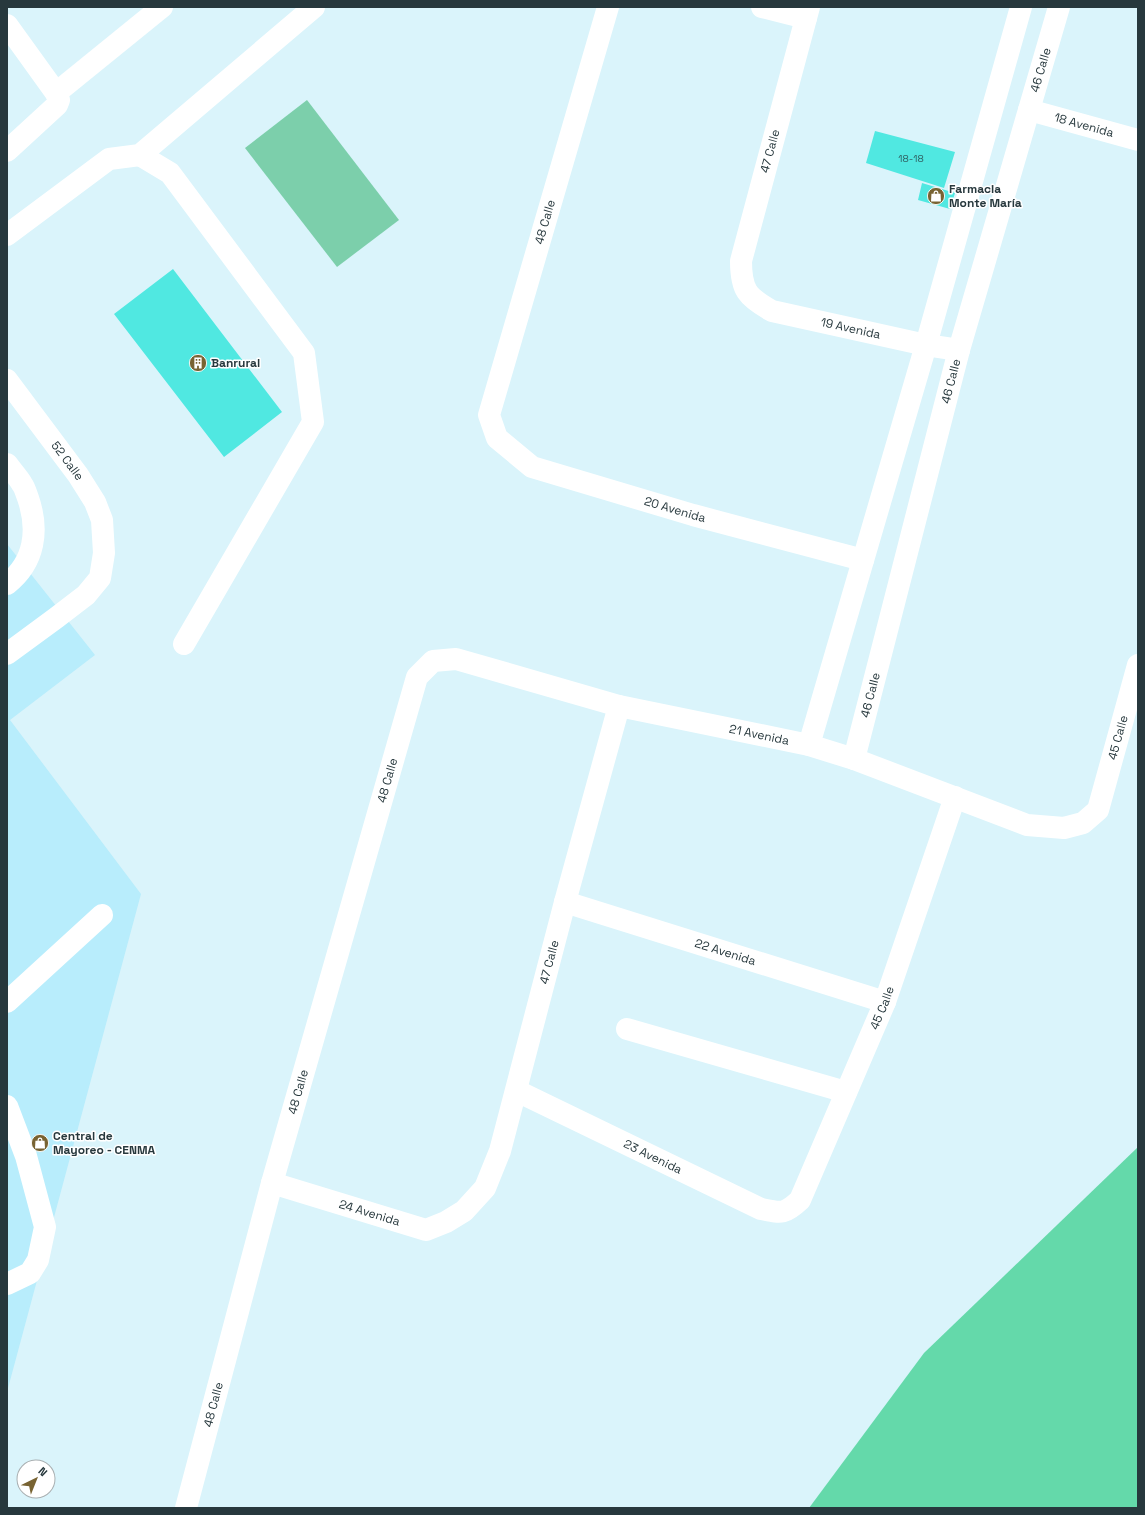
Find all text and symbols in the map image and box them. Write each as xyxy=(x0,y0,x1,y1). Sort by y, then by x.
street label: 46 Calle xyxy=(1027,46,1055,94)
street label: 18 Avenida xyxy=(1052,109,1116,141)
street label: 47 Calle xyxy=(757,127,783,175)
house number: 18-18 xyxy=(898,152,924,165)
place label: Farmacia Monte María xyxy=(949,181,1022,211)
shop icon: Farmacia Monte María xyxy=(926,186,946,206)
street label: 48 Calle xyxy=(531,198,559,246)
street label: 19 Avenida xyxy=(819,314,882,343)
building icon: Banrural xyxy=(188,353,208,373)
place label: Banrural xyxy=(211,355,260,371)
street label: 46 Calle xyxy=(938,357,964,405)
street label: 52 Calle xyxy=(48,438,87,483)
street label: 20 Avenida xyxy=(642,493,708,526)
street label: 46 Calle xyxy=(857,671,884,719)
street label: 45 Calle xyxy=(1104,713,1132,762)
street label: 21 Avenida xyxy=(728,721,791,749)
street label: 48 Calle xyxy=(373,756,401,805)
street label: 22 Avenida xyxy=(693,935,758,969)
street label: 47 Calle xyxy=(536,938,563,986)
street label: 45 Calle xyxy=(866,984,898,1032)
street label: 48 Calle xyxy=(284,1068,312,1116)
place label: Central de Mayoreo - CENMA xyxy=(53,1128,156,1158)
shop icon: Central de Mayoreo - CENMA xyxy=(30,1133,50,1153)
street label: 23 Avenida xyxy=(621,1136,685,1178)
street label: 24 Avenida xyxy=(337,1196,402,1230)
street label: 48 Calle xyxy=(200,1380,227,1429)
north arrow xyxy=(16,1459,56,1499)
text: N xyxy=(35,1464,50,1479)

